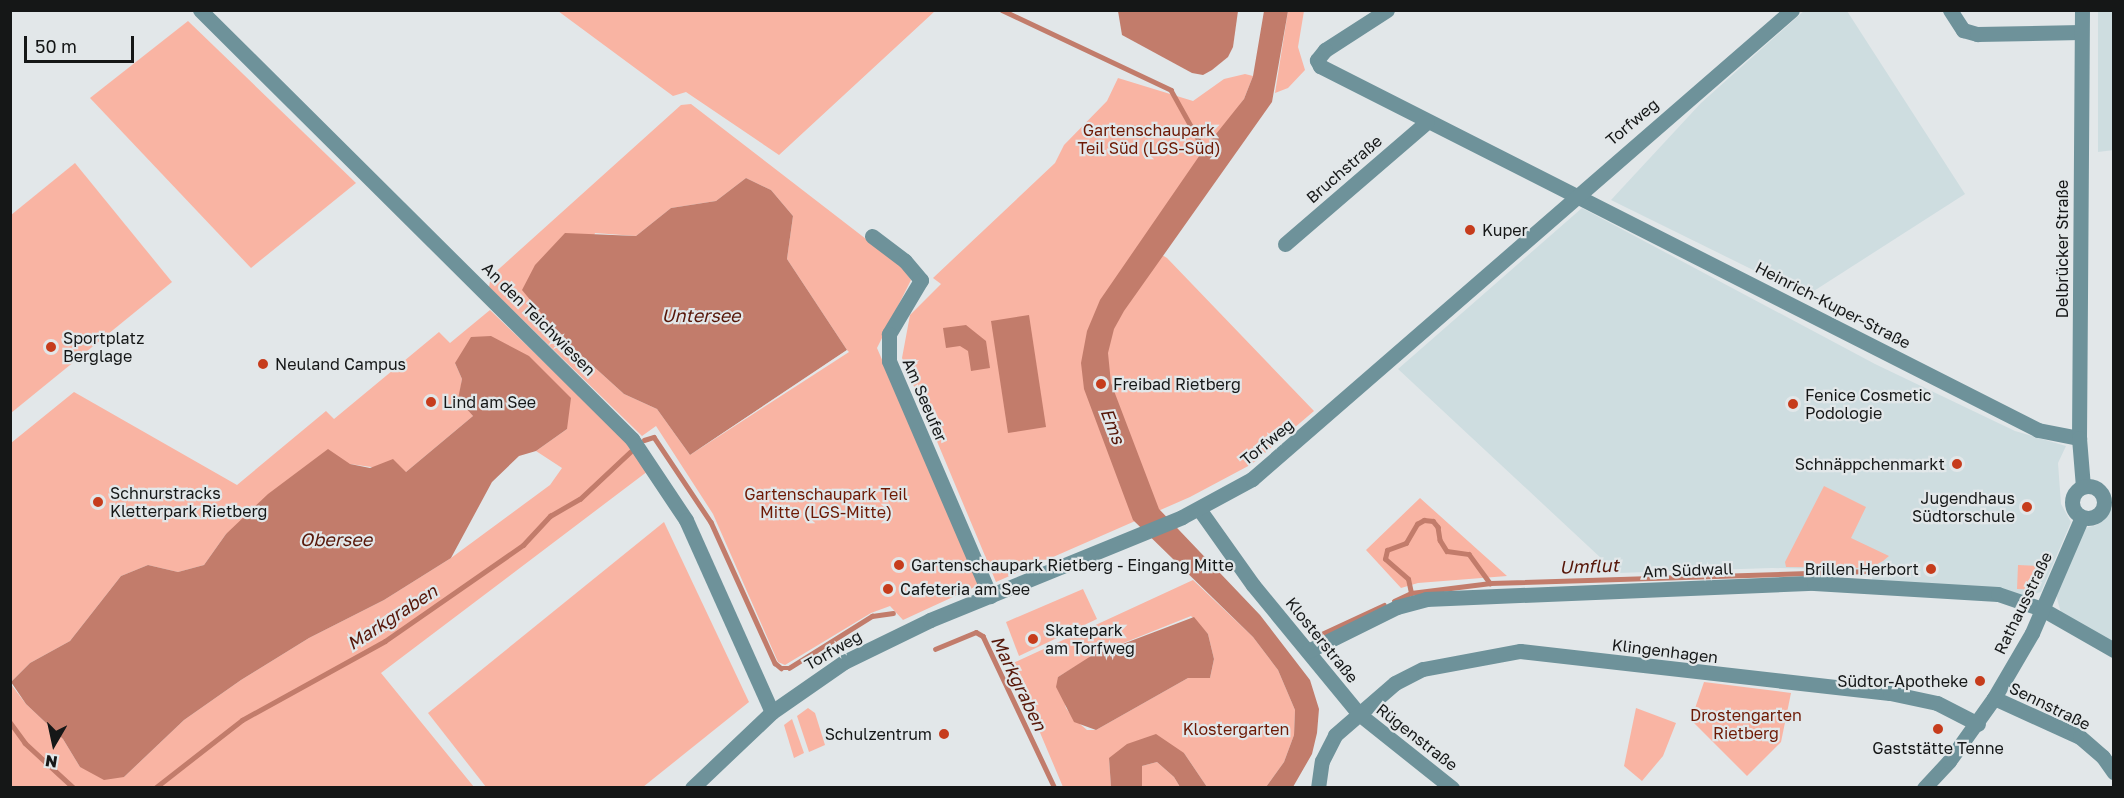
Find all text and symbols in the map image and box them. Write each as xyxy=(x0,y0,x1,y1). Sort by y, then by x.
scale bar xyxy=(27,24,136,62)
text: 50 m xyxy=(35,35,77,57)
street label: Torfweg xyxy=(1602,94,1662,150)
park label: Gartenschaupark Teil Süd (LGS-Süd) xyxy=(1078,120,1220,158)
street label: Bruchstraße xyxy=(1302,131,1386,207)
street label: Delbrücker Straße xyxy=(2052,180,2072,318)
place label: Kuper xyxy=(1482,220,1528,240)
marker: Kuper xyxy=(1463,223,1477,237)
street label: Heinrich-Kuper-Straße xyxy=(1752,257,1914,353)
street label: An den Teichwiesen xyxy=(478,258,600,380)
water label: Untersee xyxy=(661,304,741,326)
place label: Sportplatz Berglage xyxy=(63,328,144,366)
marker: Sportplatz Berglage xyxy=(44,340,58,354)
place label: Neuland Campus xyxy=(275,354,406,374)
street label: Am Seeufer xyxy=(899,355,951,445)
marker: Neuland Campus xyxy=(256,357,270,371)
place label: Freibad Rietberg xyxy=(1113,374,1241,394)
marker: Freibad Rietberg xyxy=(1094,377,1108,391)
place label: Fenice Cosmetic Podologie xyxy=(1805,385,1932,423)
place label: Lind am See xyxy=(443,392,536,412)
marker: Lind am See xyxy=(424,395,438,409)
marker: Fenice Cosmetic Podologie xyxy=(1786,397,1800,411)
water label: Ems xyxy=(1096,405,1130,447)
street label: Torfweg xyxy=(1237,415,1297,469)
place label: Schnäppchenmarkt xyxy=(1795,454,1945,474)
marker: Schnäppchenmarkt xyxy=(1950,457,1964,471)
place label: Schnurstracks Kletterpark Rietberg xyxy=(110,483,267,521)
park label: Gartenschaupark Teil Mitte (LGS-Mitte) xyxy=(744,484,908,522)
place label: Jugendhaus Südtorschule xyxy=(1912,488,2015,526)
marker: Schnurstracks Kletterpark Rietberg xyxy=(91,495,105,509)
marker: Jugendhaus Südtorschule xyxy=(2020,500,2034,514)
water label: Obersee xyxy=(300,528,372,550)
street label: Rathausstraße xyxy=(1990,549,2056,657)
water label: Umflut xyxy=(1559,554,1619,578)
place label: Gartenschaupark Rietberg - Eingang Mitte xyxy=(911,555,1234,575)
marker: Gartenschaupark Rietberg - Eingang Mitte xyxy=(892,558,906,572)
street label: Am Südwall xyxy=(1642,559,1734,581)
place label: Brillen Herbort xyxy=(1804,559,1919,579)
marker: Brillen Herbort xyxy=(1924,562,1938,576)
place label: Cafeteria am See xyxy=(900,579,1030,599)
water label: Markgraben xyxy=(343,580,441,654)
marker: Cafeteria am See xyxy=(881,582,895,596)
street label: Klosterstraße xyxy=(1282,593,1362,687)
place label: Skatepark am Torfweg xyxy=(1045,620,1135,658)
street label: Torfweg xyxy=(801,626,865,674)
water label: Markgraben xyxy=(987,632,1051,734)
marker: Skatepark am Torfweg xyxy=(1026,632,1040,646)
street label: Klingenhagen xyxy=(1611,635,1719,667)
place label: Südtor-Apotheke xyxy=(1837,671,1968,691)
marker: Südtor-Apotheke xyxy=(1973,674,1987,688)
street label: Sennstraße xyxy=(2006,678,2094,734)
street label: Rügenstraße xyxy=(1373,699,1461,775)
park label: Drostengarten Rietberg xyxy=(1690,705,1802,743)
north arrow xyxy=(24,714,84,774)
park label: Klostergarten xyxy=(1183,719,1289,739)
marker: Gaststätte Tenne xyxy=(1931,722,1945,736)
place label: Schulzentrum xyxy=(825,724,932,744)
marker: Schulzentrum xyxy=(937,727,951,741)
place label: Gaststätte Tenne xyxy=(1872,738,2004,758)
text: N xyxy=(44,751,59,773)

